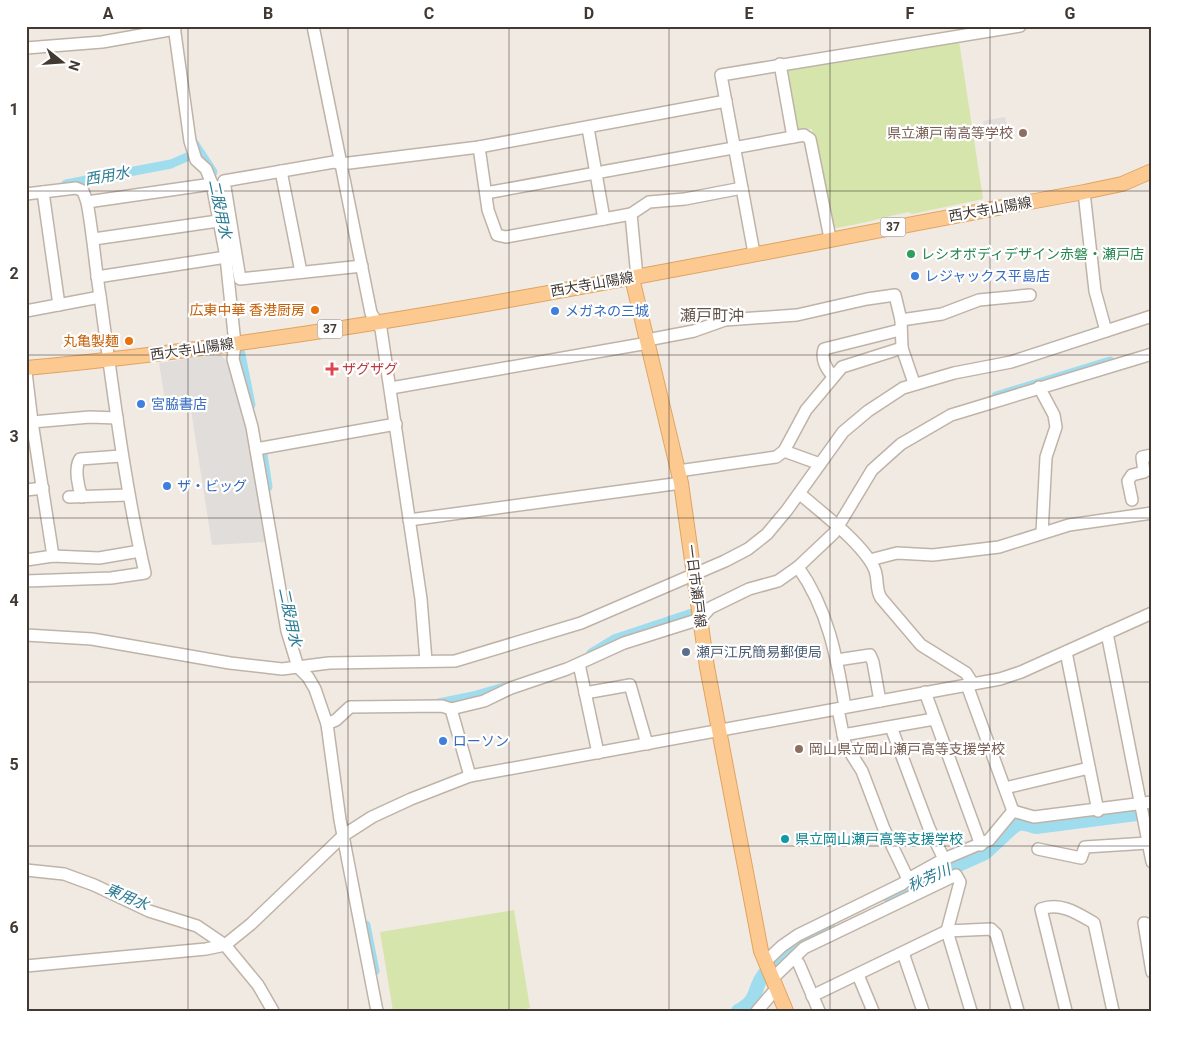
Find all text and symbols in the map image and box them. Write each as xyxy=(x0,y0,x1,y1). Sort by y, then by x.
text: A xyxy=(103,4,114,23)
text: B xyxy=(263,4,273,23)
text: C xyxy=(424,4,434,23)
text: D xyxy=(584,4,594,23)
text: E xyxy=(745,4,754,23)
text: F xyxy=(906,4,915,23)
text: G xyxy=(1065,4,1076,23)
north arrow xyxy=(38,38,88,88)
text: N xyxy=(65,59,84,73)
text: 1 xyxy=(9,100,19,119)
place label: 県立瀬戸南高等学校 xyxy=(887,125,1013,141)
marker: 県立瀬戸南高等学校 xyxy=(1017,127,1029,139)
water label: 西用水 xyxy=(83,163,133,189)
water label: 二股用水 xyxy=(205,178,235,242)
street label: 西大寺山陽線 xyxy=(947,194,1033,224)
road number: 37 xyxy=(880,218,906,236)
place label: レシオボディデザイン赤磐・瀬戸店 xyxy=(921,246,1144,262)
marker: レシオボディデザイン赤磐・瀬戸店 xyxy=(905,248,917,260)
text: 2 xyxy=(9,264,19,283)
place label: レジャックス平島店 xyxy=(925,268,1050,284)
street label: 西大寺山陽線 xyxy=(549,269,635,299)
marker: レジャックス平島店 xyxy=(909,270,921,282)
place label: 広東中華 香港厨房 xyxy=(190,302,305,318)
place label: メガネの三城 xyxy=(565,303,649,319)
marker: 広東中華 香港厨房 xyxy=(309,304,321,316)
marker: メガネの三城 xyxy=(549,305,561,317)
district label: 瀬戸町沖 xyxy=(680,306,744,325)
road number: 37 xyxy=(318,320,342,338)
place label: 丸亀製麺 xyxy=(63,333,119,349)
marker: 丸亀製麺 xyxy=(123,335,135,347)
street label: 西大寺山陽線 xyxy=(149,335,235,363)
place label: ザグザグ xyxy=(342,361,398,377)
marker: ザグザグ xyxy=(326,363,338,375)
place label: 宮脇書店 xyxy=(151,396,207,412)
marker: 宮脇書店 xyxy=(135,398,147,410)
text: 3 xyxy=(9,427,19,446)
place label: ザ・ビッグ xyxy=(177,478,247,494)
marker: ザ・ビッグ xyxy=(161,480,173,492)
street label: 一日市瀬戸線 xyxy=(683,543,709,629)
water label: 二股用水 xyxy=(275,586,305,650)
text: 4 xyxy=(9,591,19,610)
place label: 瀬戸江尻簡易郵便局 xyxy=(696,644,822,660)
marker: 瀬戸江尻簡易郵便局 xyxy=(680,646,692,658)
place label: ローソン xyxy=(453,733,509,749)
marker: ローソン xyxy=(437,735,449,747)
place label: 岡山県立岡山瀬戸高等支援学校 xyxy=(809,741,1005,757)
marker: 岡山県立岡山瀬戸高等支援学校 xyxy=(793,743,805,755)
text: 5 xyxy=(9,755,19,774)
place label: 県立岡山瀬戸高等支援学校 xyxy=(795,831,963,847)
marker: 県立岡山瀬戸高等支援学校 xyxy=(779,833,791,845)
water label: 秋芳川 xyxy=(905,860,955,895)
water label: 東用水 xyxy=(103,880,153,915)
text: 6 xyxy=(9,918,19,937)

